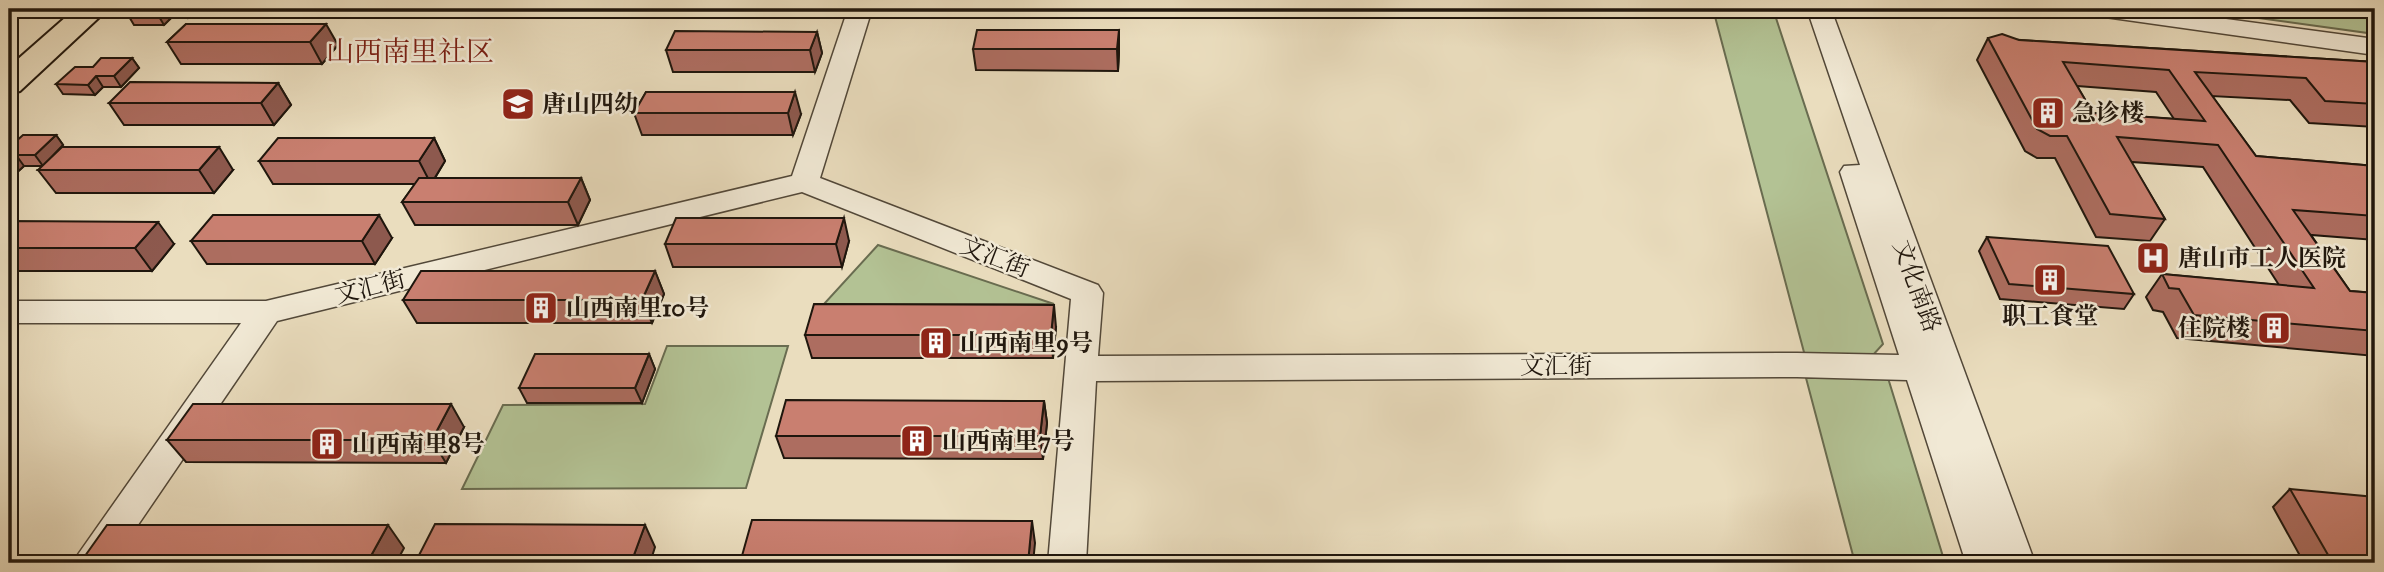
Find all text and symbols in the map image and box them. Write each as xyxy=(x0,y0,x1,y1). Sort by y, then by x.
district label: 山西南里社区 xyxy=(326,34,494,69)
school or university icon: 唐山四幼 xyxy=(499,85,537,123)
place label: 唐山四幼 xyxy=(542,89,638,119)
building icon: 急诊楼 xyxy=(2029,94,2067,132)
place label: 急诊楼 xyxy=(2072,98,2144,128)
street label: 文汇街 xyxy=(956,230,1034,284)
street label: 文化南路 xyxy=(1886,236,1948,336)
hospital icon: 唐山市工人医院 xyxy=(2134,239,2172,277)
place label: 唐山市工人医院 xyxy=(2178,243,2346,273)
building icon: 职工食堂 xyxy=(2031,261,2069,299)
street label: 文汇街 xyxy=(331,264,409,310)
building icon: 山西南里10号 xyxy=(522,289,560,327)
place label: 山西南里10号 xyxy=(566,293,709,323)
place label: 职工食堂 xyxy=(2002,301,2098,331)
building icon: 住院楼 xyxy=(2255,309,2293,347)
place label: 住院楼 xyxy=(2178,313,2250,343)
building icon: 山西南里9号 xyxy=(917,324,955,362)
place label: 山西南里9号 xyxy=(960,328,1093,358)
street label: 文汇街 xyxy=(1520,351,1592,381)
building icon: 山西南里7号 xyxy=(898,422,936,460)
building icon: 山西南里8号 xyxy=(308,425,346,463)
place label: 山西南里7号 xyxy=(942,426,1075,456)
place label: 山西南里8号 xyxy=(352,429,485,459)

